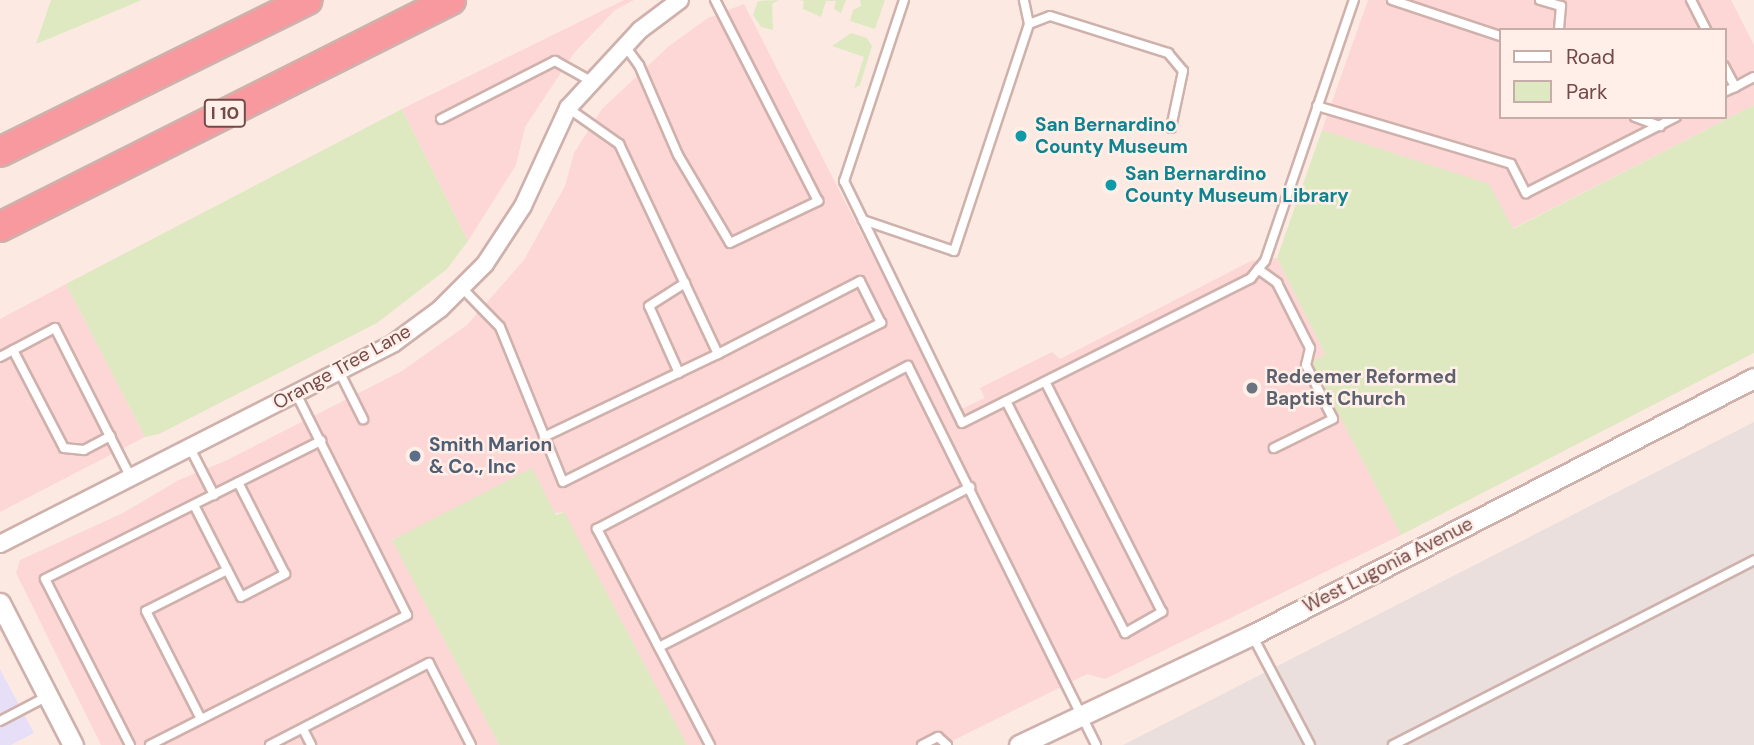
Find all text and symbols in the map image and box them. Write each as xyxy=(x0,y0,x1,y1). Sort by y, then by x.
legend xyxy=(1498,28,1726,119)
text: Road xyxy=(1566,43,1615,71)
text: Park xyxy=(1566,78,1607,106)
road number: I 10 xyxy=(202,98,248,128)
place label: San Bernardino County Museum xyxy=(1035,114,1188,158)
marker: San Bernardino County Museum xyxy=(1013,128,1029,144)
place label: San Bernardino County Museum Library xyxy=(1125,163,1349,207)
marker: San Bernardino County Museum Library xyxy=(1103,177,1119,193)
street label: Orange Tree Lane xyxy=(269,320,415,414)
place label: Redeemer Reformed Baptist Church xyxy=(1266,366,1456,410)
marker: Redeemer Reformed Baptist Church xyxy=(1244,380,1260,396)
place label: Smith Marion & Co., Inc xyxy=(429,434,552,478)
marker: Smith Marion & Co., Inc xyxy=(407,448,423,464)
street label: West Lugonia Avenue xyxy=(1299,512,1477,618)

